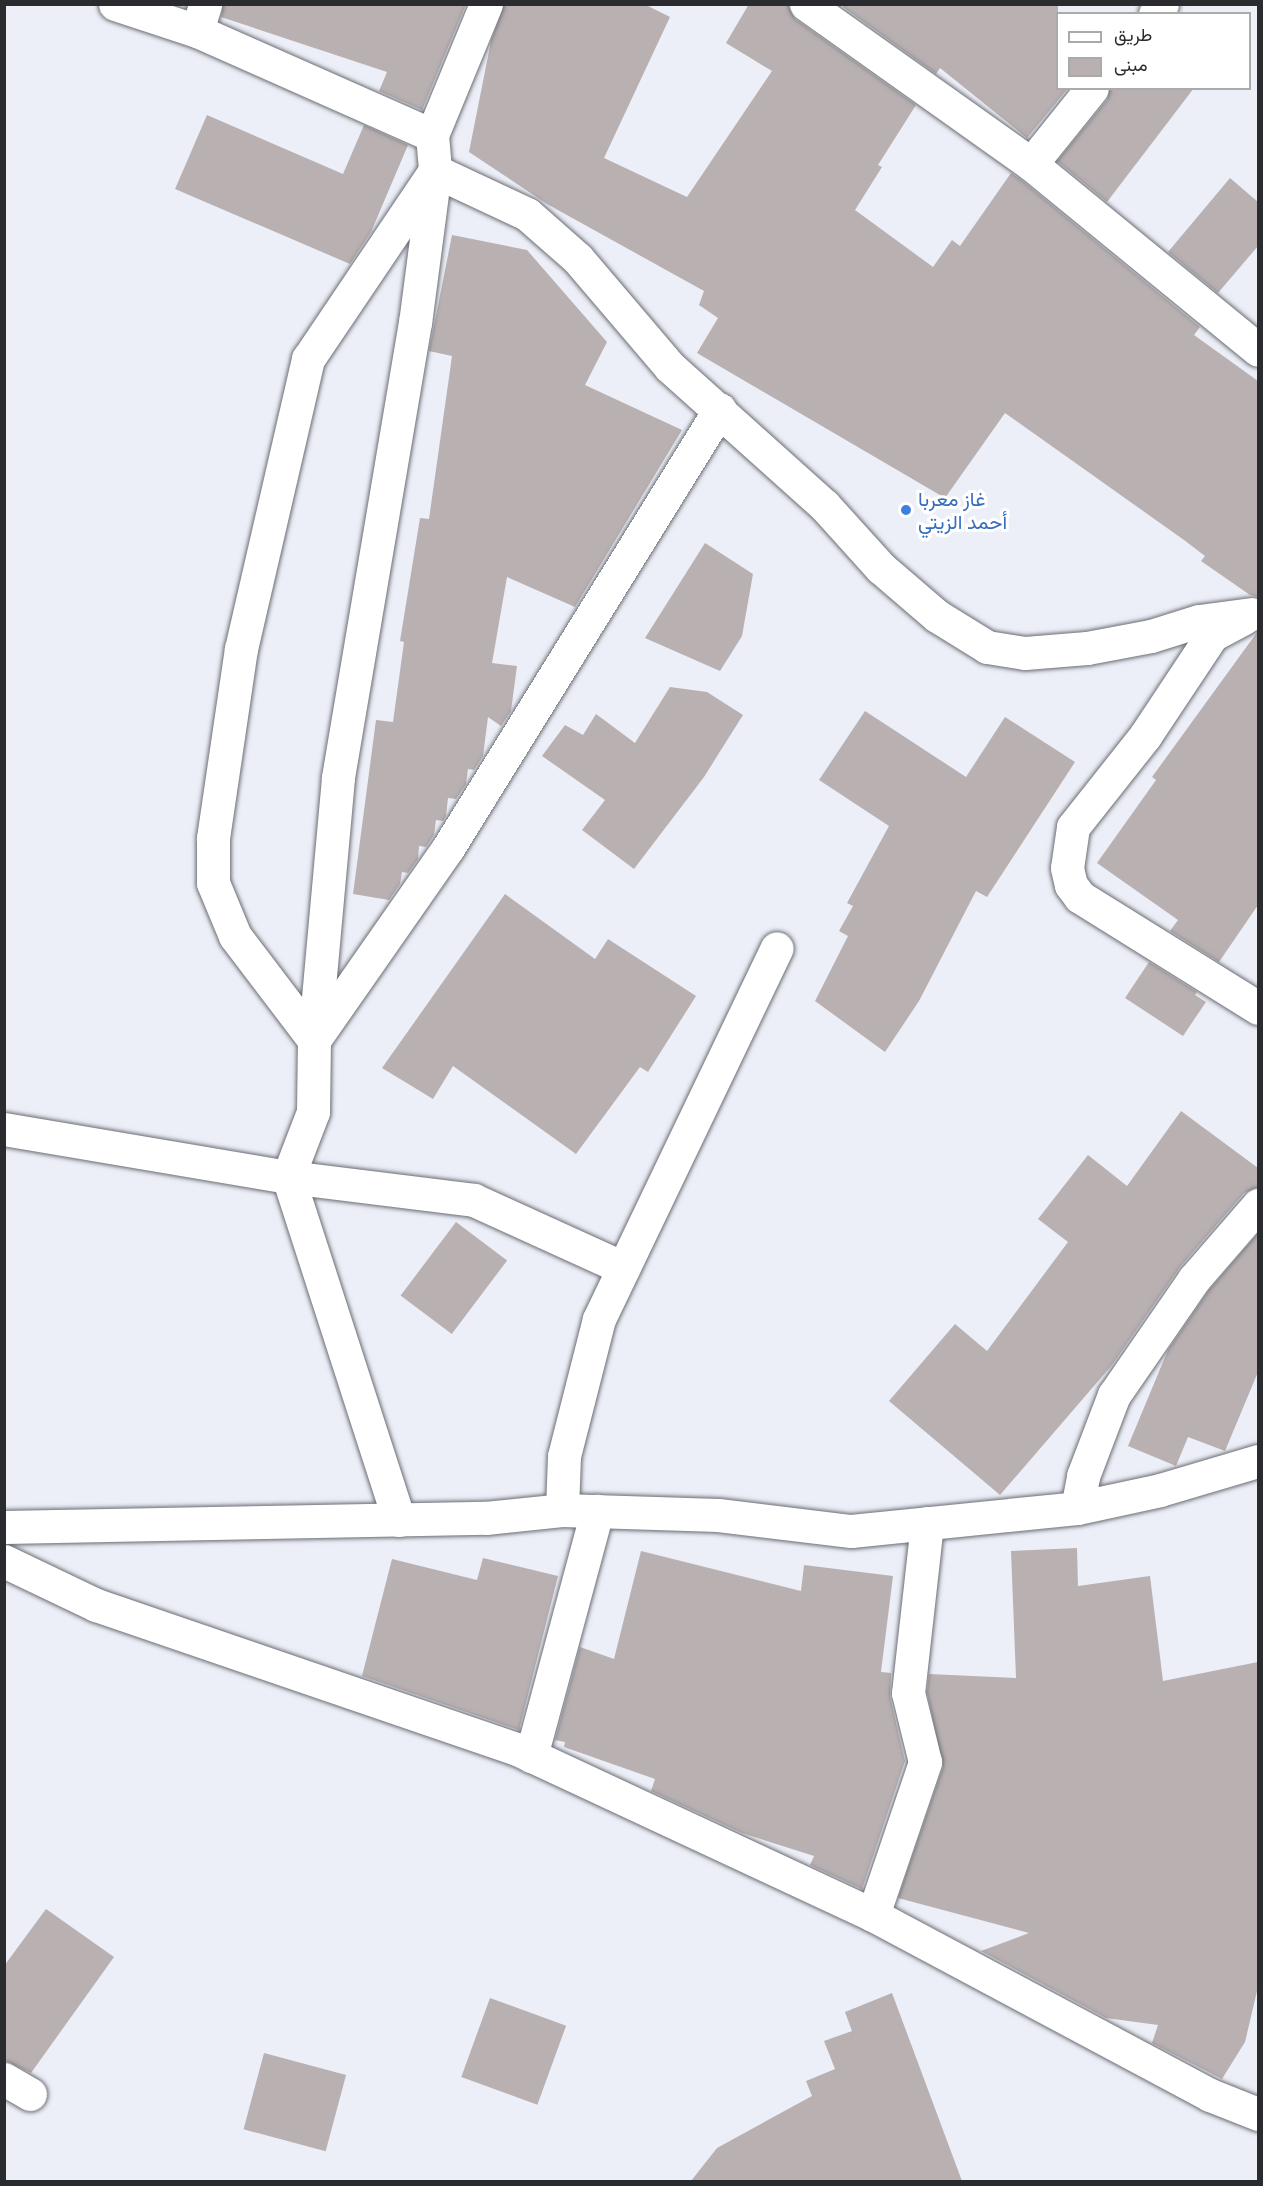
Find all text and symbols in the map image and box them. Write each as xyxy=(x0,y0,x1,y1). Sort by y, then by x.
legend xyxy=(1056,12,1251,90)
text: طريق xyxy=(1114,23,1152,45)
text: مبنى xyxy=(1114,53,1148,75)
place label: غاز معربا أحمد الزيتي xyxy=(918,486,1007,533)
marker: غاز معربا أحمد الزيتي xyxy=(899,503,913,517)

